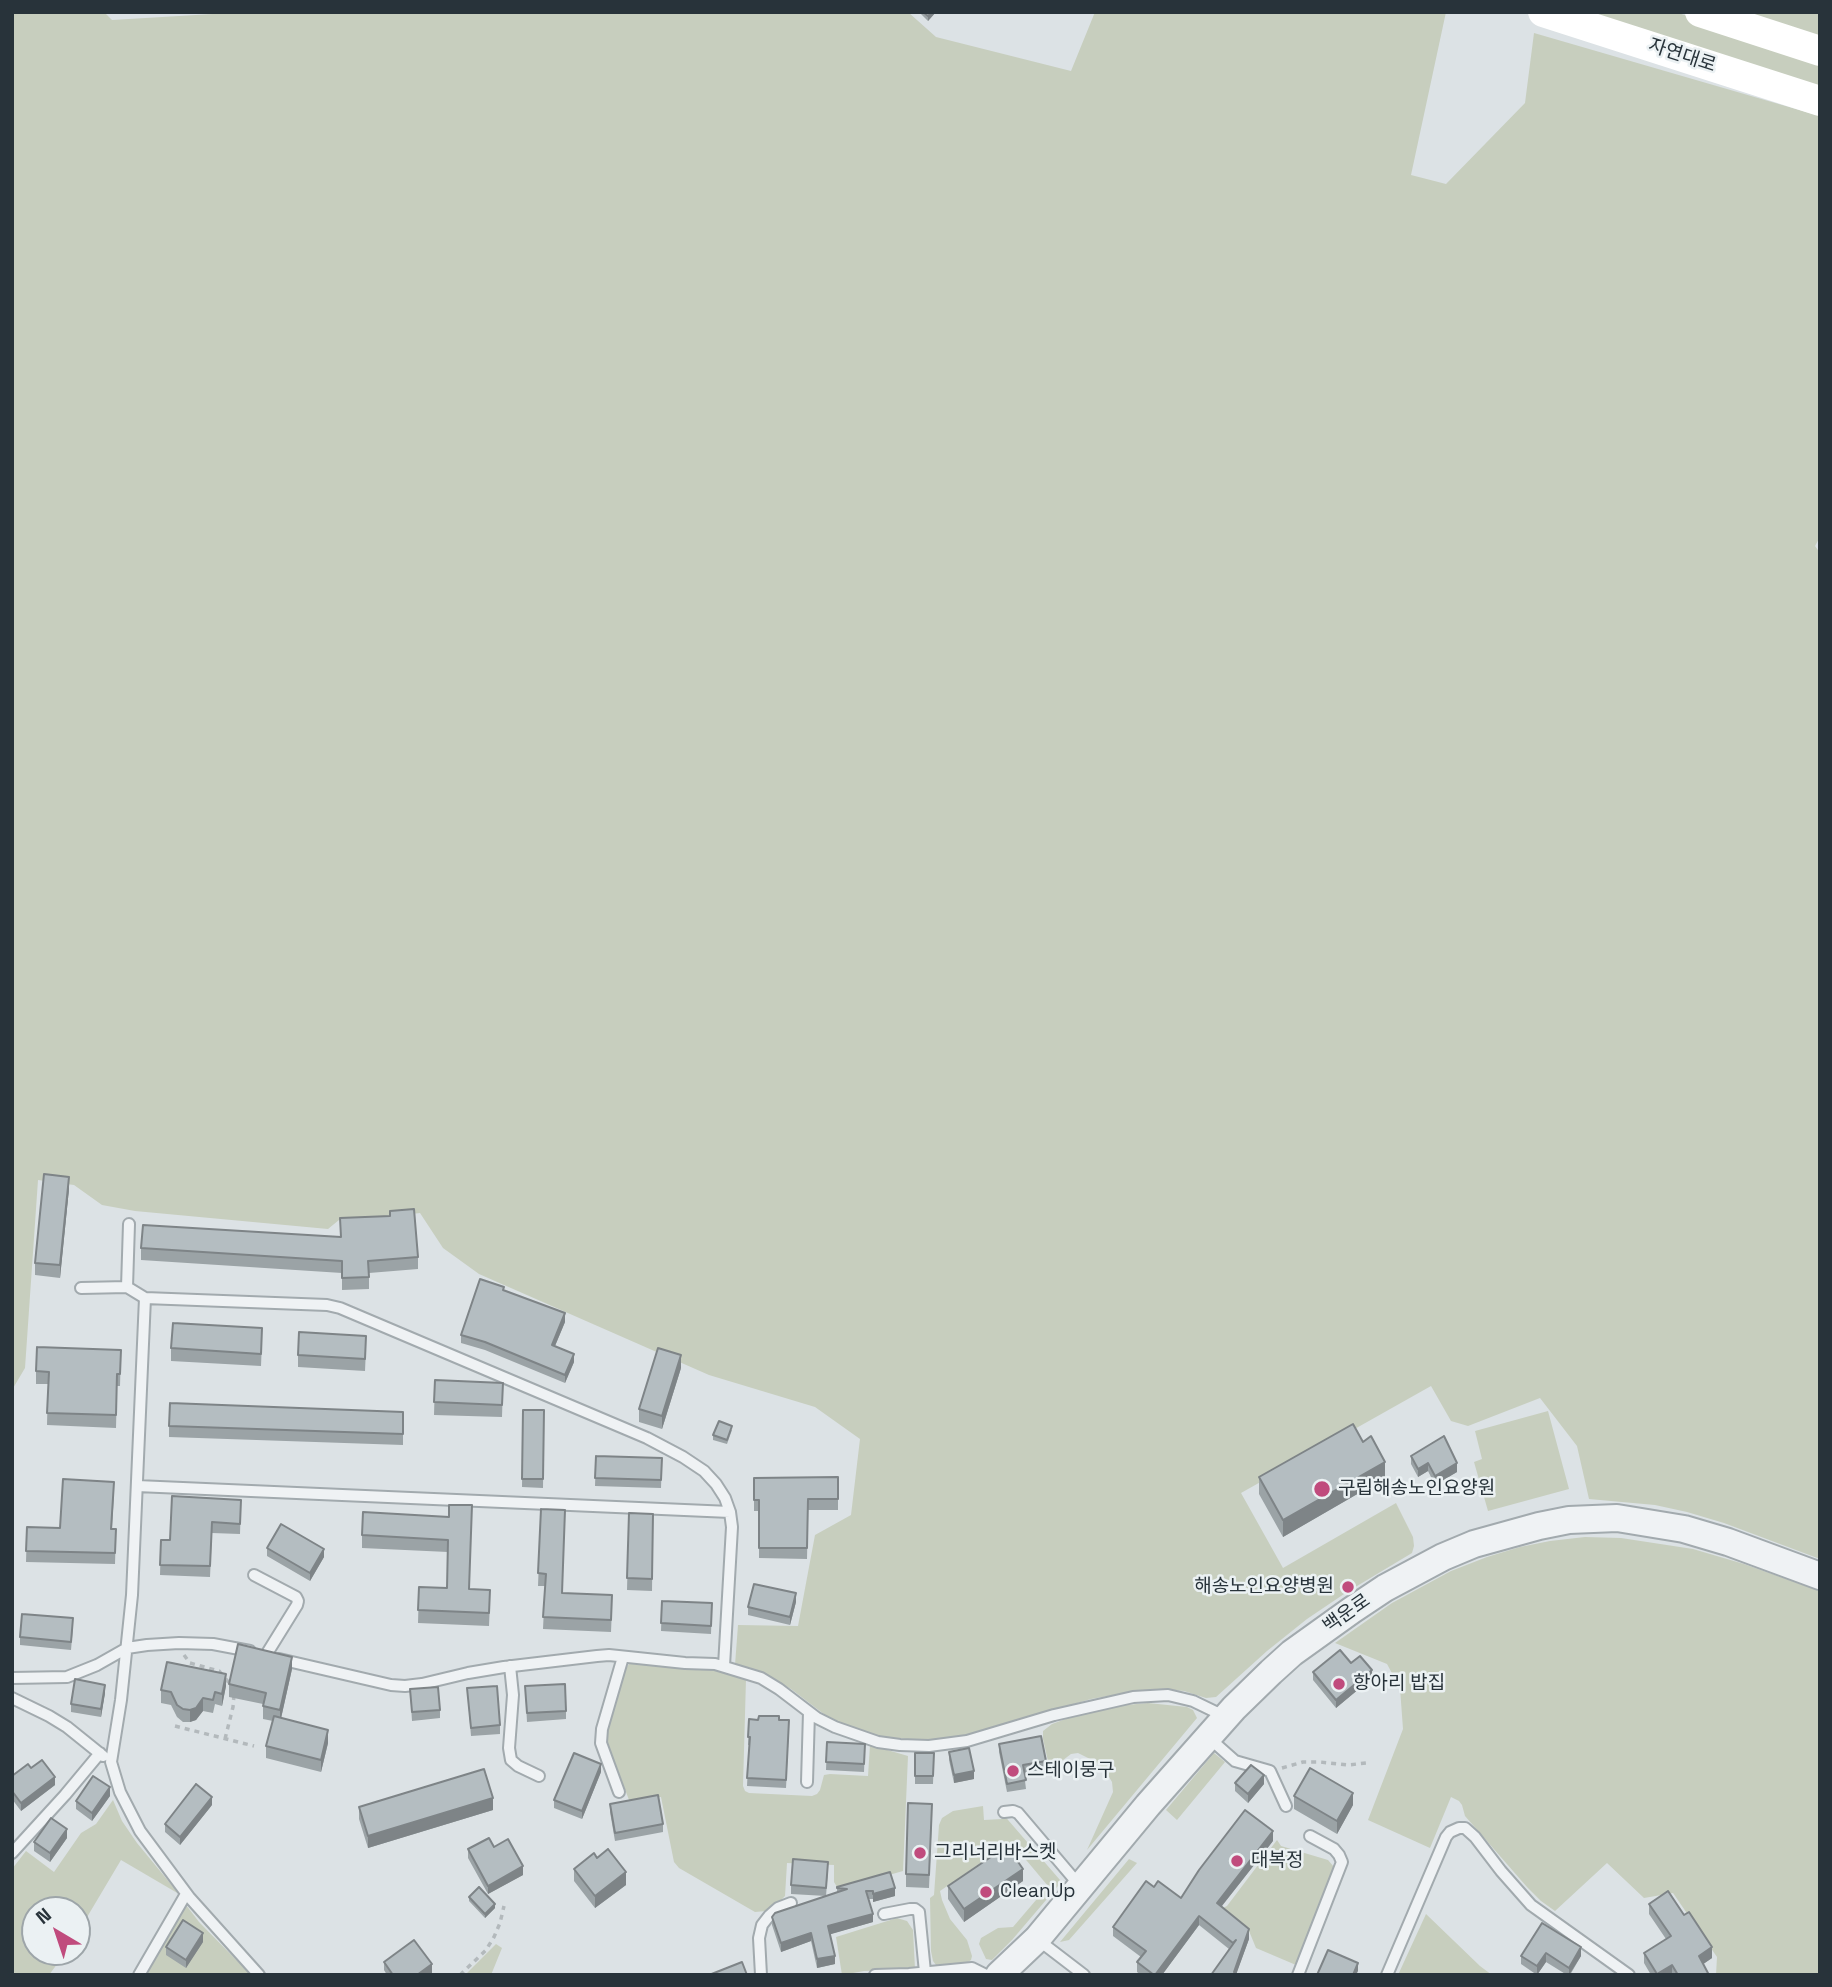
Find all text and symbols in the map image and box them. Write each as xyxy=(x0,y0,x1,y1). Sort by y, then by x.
street label: 자연대로 xyxy=(1645,34,1719,78)
place label: 구립해송노인요양원 xyxy=(1338,1478,1495,1500)
marker: 구립해송노인요양원 xyxy=(1312,1479,1332,1499)
place label: 해송노인요양병원 xyxy=(1194,1576,1334,1598)
marker: 해송노인요양병원 xyxy=(1340,1579,1356,1595)
street label: 백운로 xyxy=(1319,1590,1375,1638)
place label: 항아리 밥집 xyxy=(1353,1673,1445,1695)
marker: 항아리 밥집 xyxy=(1331,1676,1347,1692)
place label: 스테이뭉구 xyxy=(1027,1760,1114,1782)
marker: 스테이뭉구 xyxy=(1005,1763,1021,1779)
place label: 그리너리바스켓 xyxy=(934,1842,1056,1864)
marker: 그리너리바스켓 xyxy=(912,1845,928,1861)
place label: 대복정 xyxy=(1251,1850,1303,1872)
marker: 대복정 xyxy=(1229,1853,1245,1869)
place label: CleanUp xyxy=(1000,1881,1076,1903)
marker: CleanUp xyxy=(978,1884,994,1900)
north arrow xyxy=(21,1896,91,1966)
text: N xyxy=(31,1902,57,1930)

